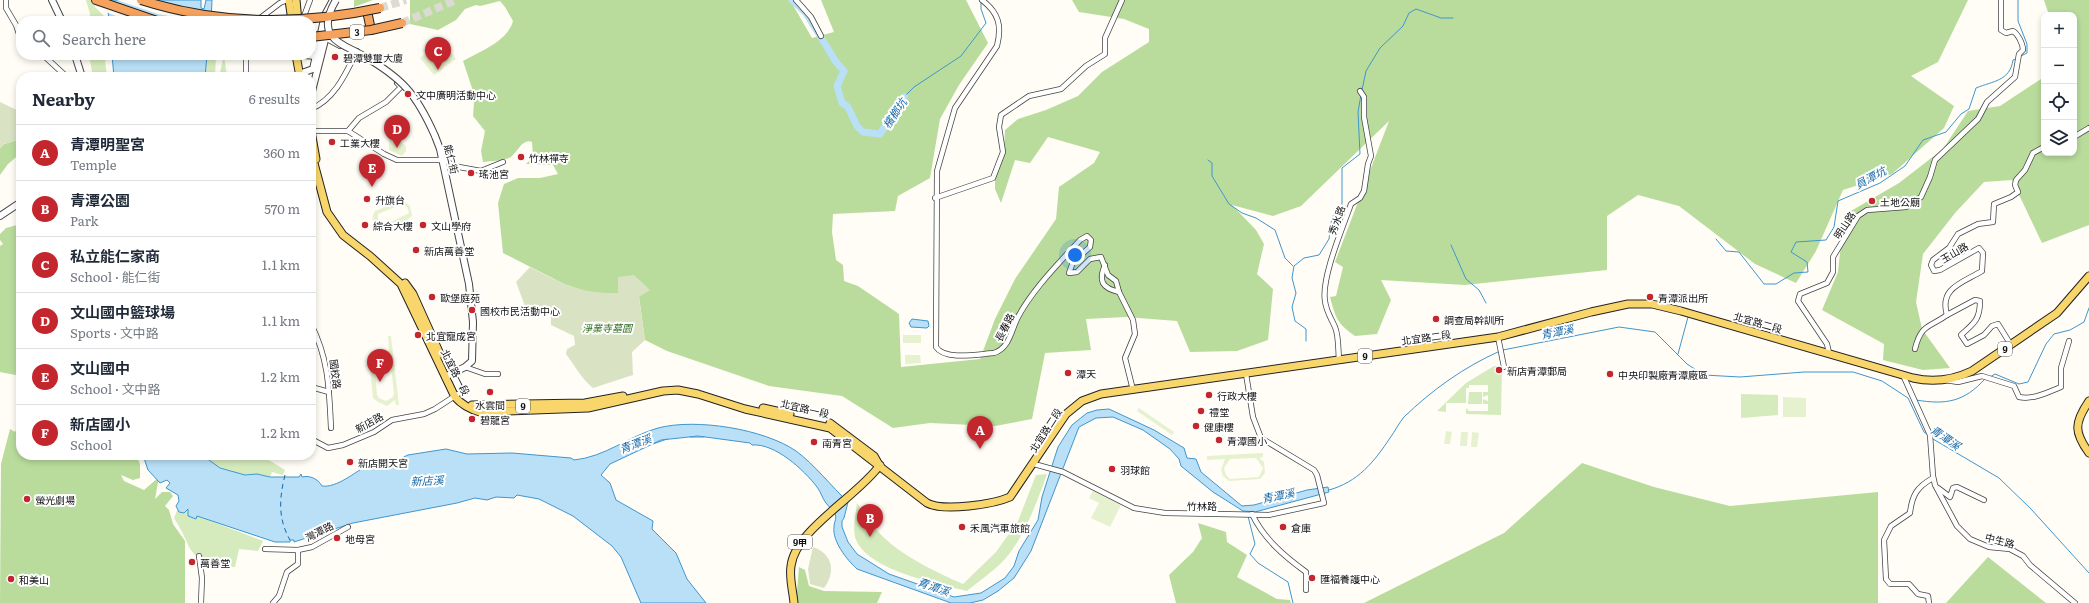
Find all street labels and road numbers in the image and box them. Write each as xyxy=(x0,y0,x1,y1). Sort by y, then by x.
road number: 3 xyxy=(350,25,364,39)
street label: 能仁街 xyxy=(441,143,463,175)
street label: 秀水路 xyxy=(1324,203,1348,237)
street label: 明山路 xyxy=(1829,208,1859,242)
street label: 玉山路 xyxy=(1937,238,1971,266)
street label: 北宜路二段 xyxy=(1732,308,1784,336)
street label: 長春路 xyxy=(991,310,1017,344)
street label: 北宜路二段 xyxy=(1400,326,1452,348)
road number: 9 xyxy=(1998,342,2012,356)
street label: 北宜路一段 xyxy=(438,346,474,398)
road number: 9 xyxy=(1358,349,1372,363)
street label: 國校路 xyxy=(327,358,345,390)
street label: 北宜路一段 xyxy=(779,395,831,421)
road number: 9 xyxy=(516,399,530,413)
street label: 北宜路二段 xyxy=(1025,405,1065,455)
street label: 新店路 xyxy=(352,408,386,436)
street label: 竹林路 xyxy=(1187,498,1217,513)
street label: 灣潭路 xyxy=(302,518,336,544)
street label: 中生路 xyxy=(1984,529,2016,551)
road number: 9甲 xyxy=(788,535,812,549)

